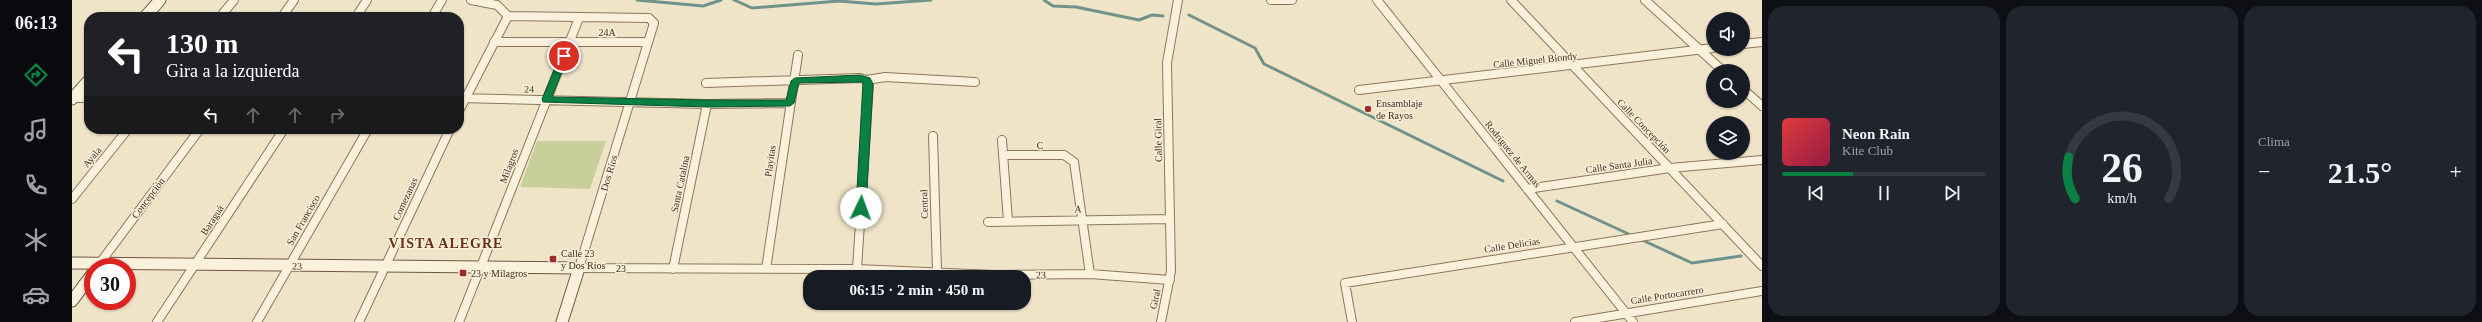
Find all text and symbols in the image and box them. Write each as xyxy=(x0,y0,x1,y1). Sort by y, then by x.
map controls xyxy=(1706,12,1750,160)
button: sound xyxy=(1706,12,1750,56)
text: 06:13 xyxy=(15,13,57,33)
street label: 24A xyxy=(598,27,616,38)
icon: left xyxy=(100,28,152,80)
text: 130 m xyxy=(166,28,238,59)
pin xyxy=(547,39,581,73)
icon: arrive xyxy=(553,45,575,67)
street label: Calle Miguel Biondy xyxy=(1492,50,1578,70)
icon: directions xyxy=(22,61,50,89)
text: Gira a la izquierda xyxy=(166,61,299,81)
button: search xyxy=(1706,64,1750,108)
street label: 24 xyxy=(524,83,534,95)
street label: Calle Concepción xyxy=(1615,97,1673,155)
place label: Ensamblaje de Rayos xyxy=(1376,98,1423,121)
icon: left xyxy=(200,104,222,126)
icon: ahead xyxy=(242,104,264,126)
icon: ahead xyxy=(284,104,306,126)
icon: right xyxy=(326,104,348,126)
marker: Ensamblaje de Rayos xyxy=(1363,104,1373,114)
icon: music xyxy=(22,116,50,144)
button: layers xyxy=(1706,116,1750,160)
street label: Calle Giral xyxy=(1152,118,1164,162)
street label: Rodríguez de Armas xyxy=(1483,119,1543,189)
text: Neon Rain xyxy=(1842,126,1910,142)
text: Clima xyxy=(2258,134,2290,149)
street label: C xyxy=(1037,140,1044,151)
text: Kite Club xyxy=(1842,143,1893,158)
street label: Ayala xyxy=(80,144,104,169)
street label: Playitas xyxy=(762,144,778,177)
text: 26 xyxy=(2101,145,2143,191)
street label: Milagros xyxy=(497,147,521,185)
street label: Dos Ríos xyxy=(598,154,620,192)
street label: Santa Catalina xyxy=(669,154,692,214)
street label: Calle Santa Julia xyxy=(1585,155,1654,175)
text: 21.5° xyxy=(2328,156,2392,189)
text: − xyxy=(2258,159,2270,184)
text: + xyxy=(2450,159,2462,184)
icon: phone xyxy=(22,171,50,199)
street label: Concepción xyxy=(129,176,167,220)
street label: Comezanas xyxy=(390,176,420,222)
icon: previous xyxy=(1805,182,1827,204)
icon: pause xyxy=(1873,182,1895,204)
icon: next xyxy=(1941,182,1963,204)
position arrow xyxy=(840,187,882,229)
street label: Central xyxy=(918,189,930,219)
text: km/h xyxy=(2107,190,2137,206)
street label: San Francisco xyxy=(284,193,322,247)
street label: Baraguá xyxy=(198,203,226,237)
street label: A xyxy=(1074,203,1082,215)
icon: climate xyxy=(22,226,50,254)
street label: Calle Delicias xyxy=(1483,235,1541,255)
district label: VISTA ALEGRE xyxy=(389,236,503,251)
place label: Calle 23 y Dos Ríos xyxy=(561,248,606,271)
marker: Calle 23 y Dos Ríos xyxy=(548,254,558,264)
speed limit sign: 30 xyxy=(84,258,136,310)
street label: 23 xyxy=(292,260,302,272)
street label: 23 xyxy=(616,263,626,274)
marker: 23 y Milagros xyxy=(458,268,468,278)
place label: 23 y Milagros xyxy=(471,268,527,279)
street label: 23 xyxy=(1036,269,1046,281)
icon: car xyxy=(22,281,50,309)
text: 06:15 · 2 min · 450 m xyxy=(850,282,985,298)
street label: Calle Portocarrero xyxy=(1630,284,1704,306)
street label: Giral xyxy=(1147,288,1163,310)

